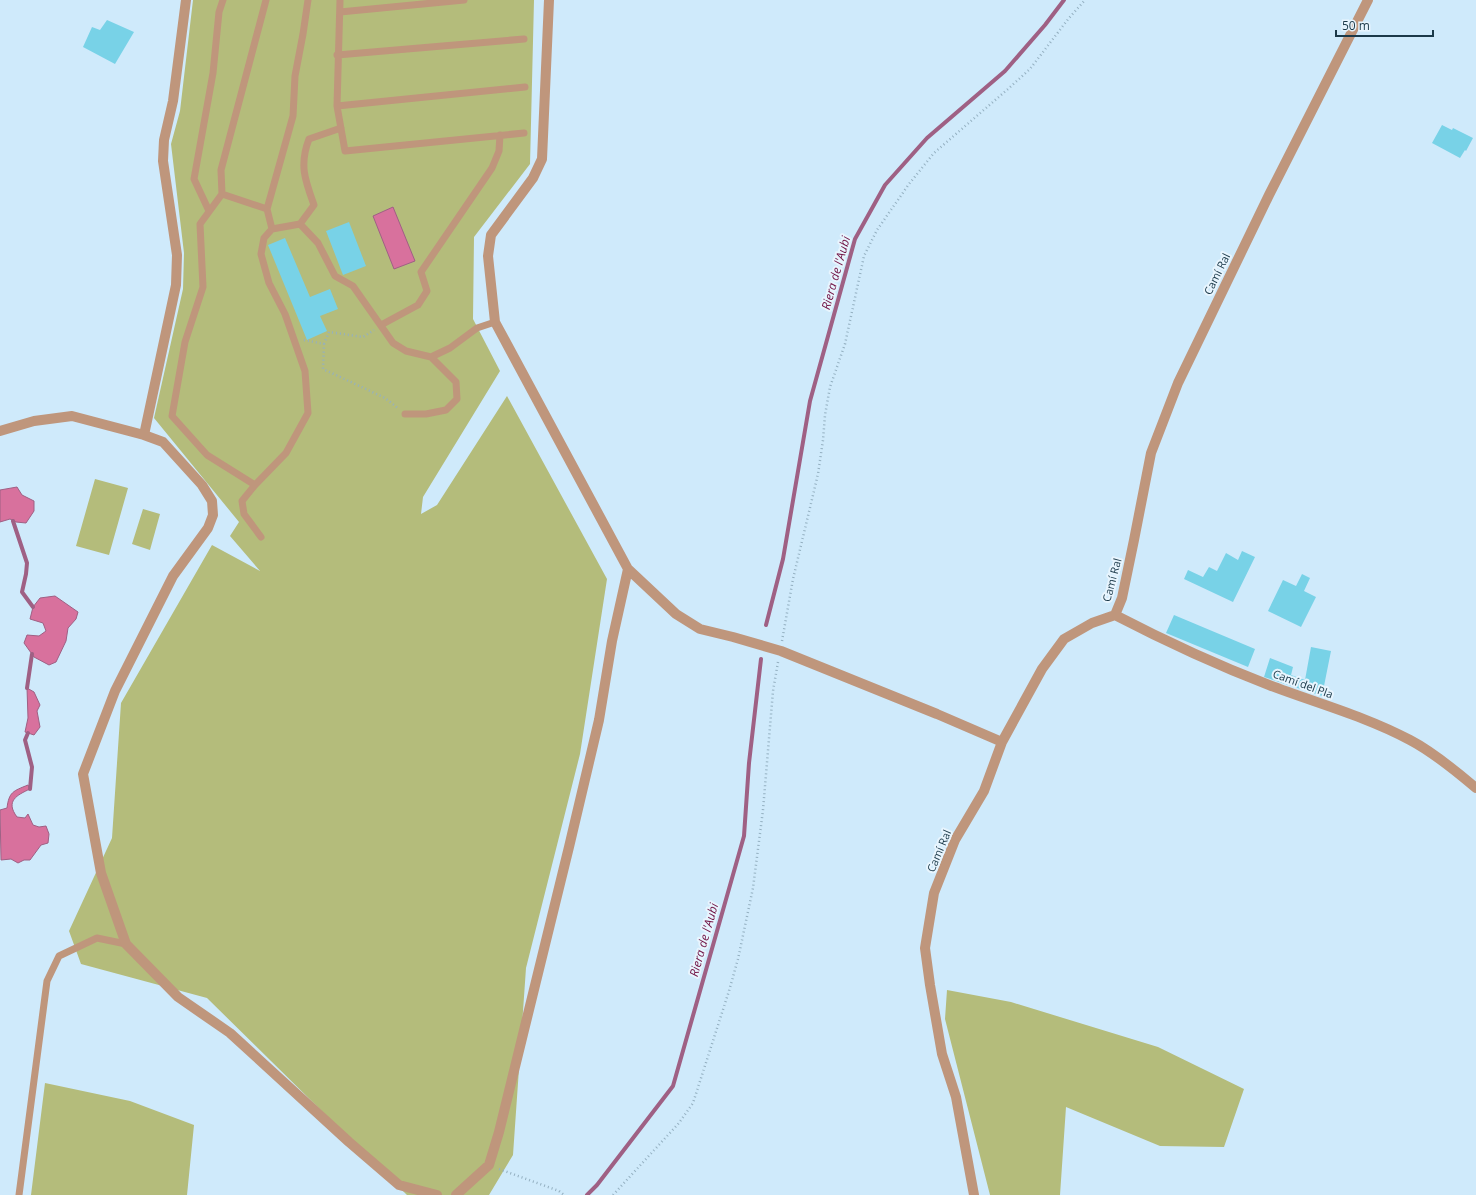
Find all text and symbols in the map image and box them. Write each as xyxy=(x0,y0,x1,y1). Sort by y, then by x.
scale bar xyxy=(1336,12,1433,38)
text: 50 m xyxy=(1342,17,1370,34)
water label: Riera de l'Aubi xyxy=(817,233,854,312)
street label: Camí Ral xyxy=(1200,250,1233,297)
street label: Camí Ral xyxy=(1099,556,1125,603)
street label: Camí del Pla xyxy=(1271,666,1335,701)
street label: Camí Ral xyxy=(923,827,954,874)
water label: Riera de l'Aubi xyxy=(685,900,722,979)

